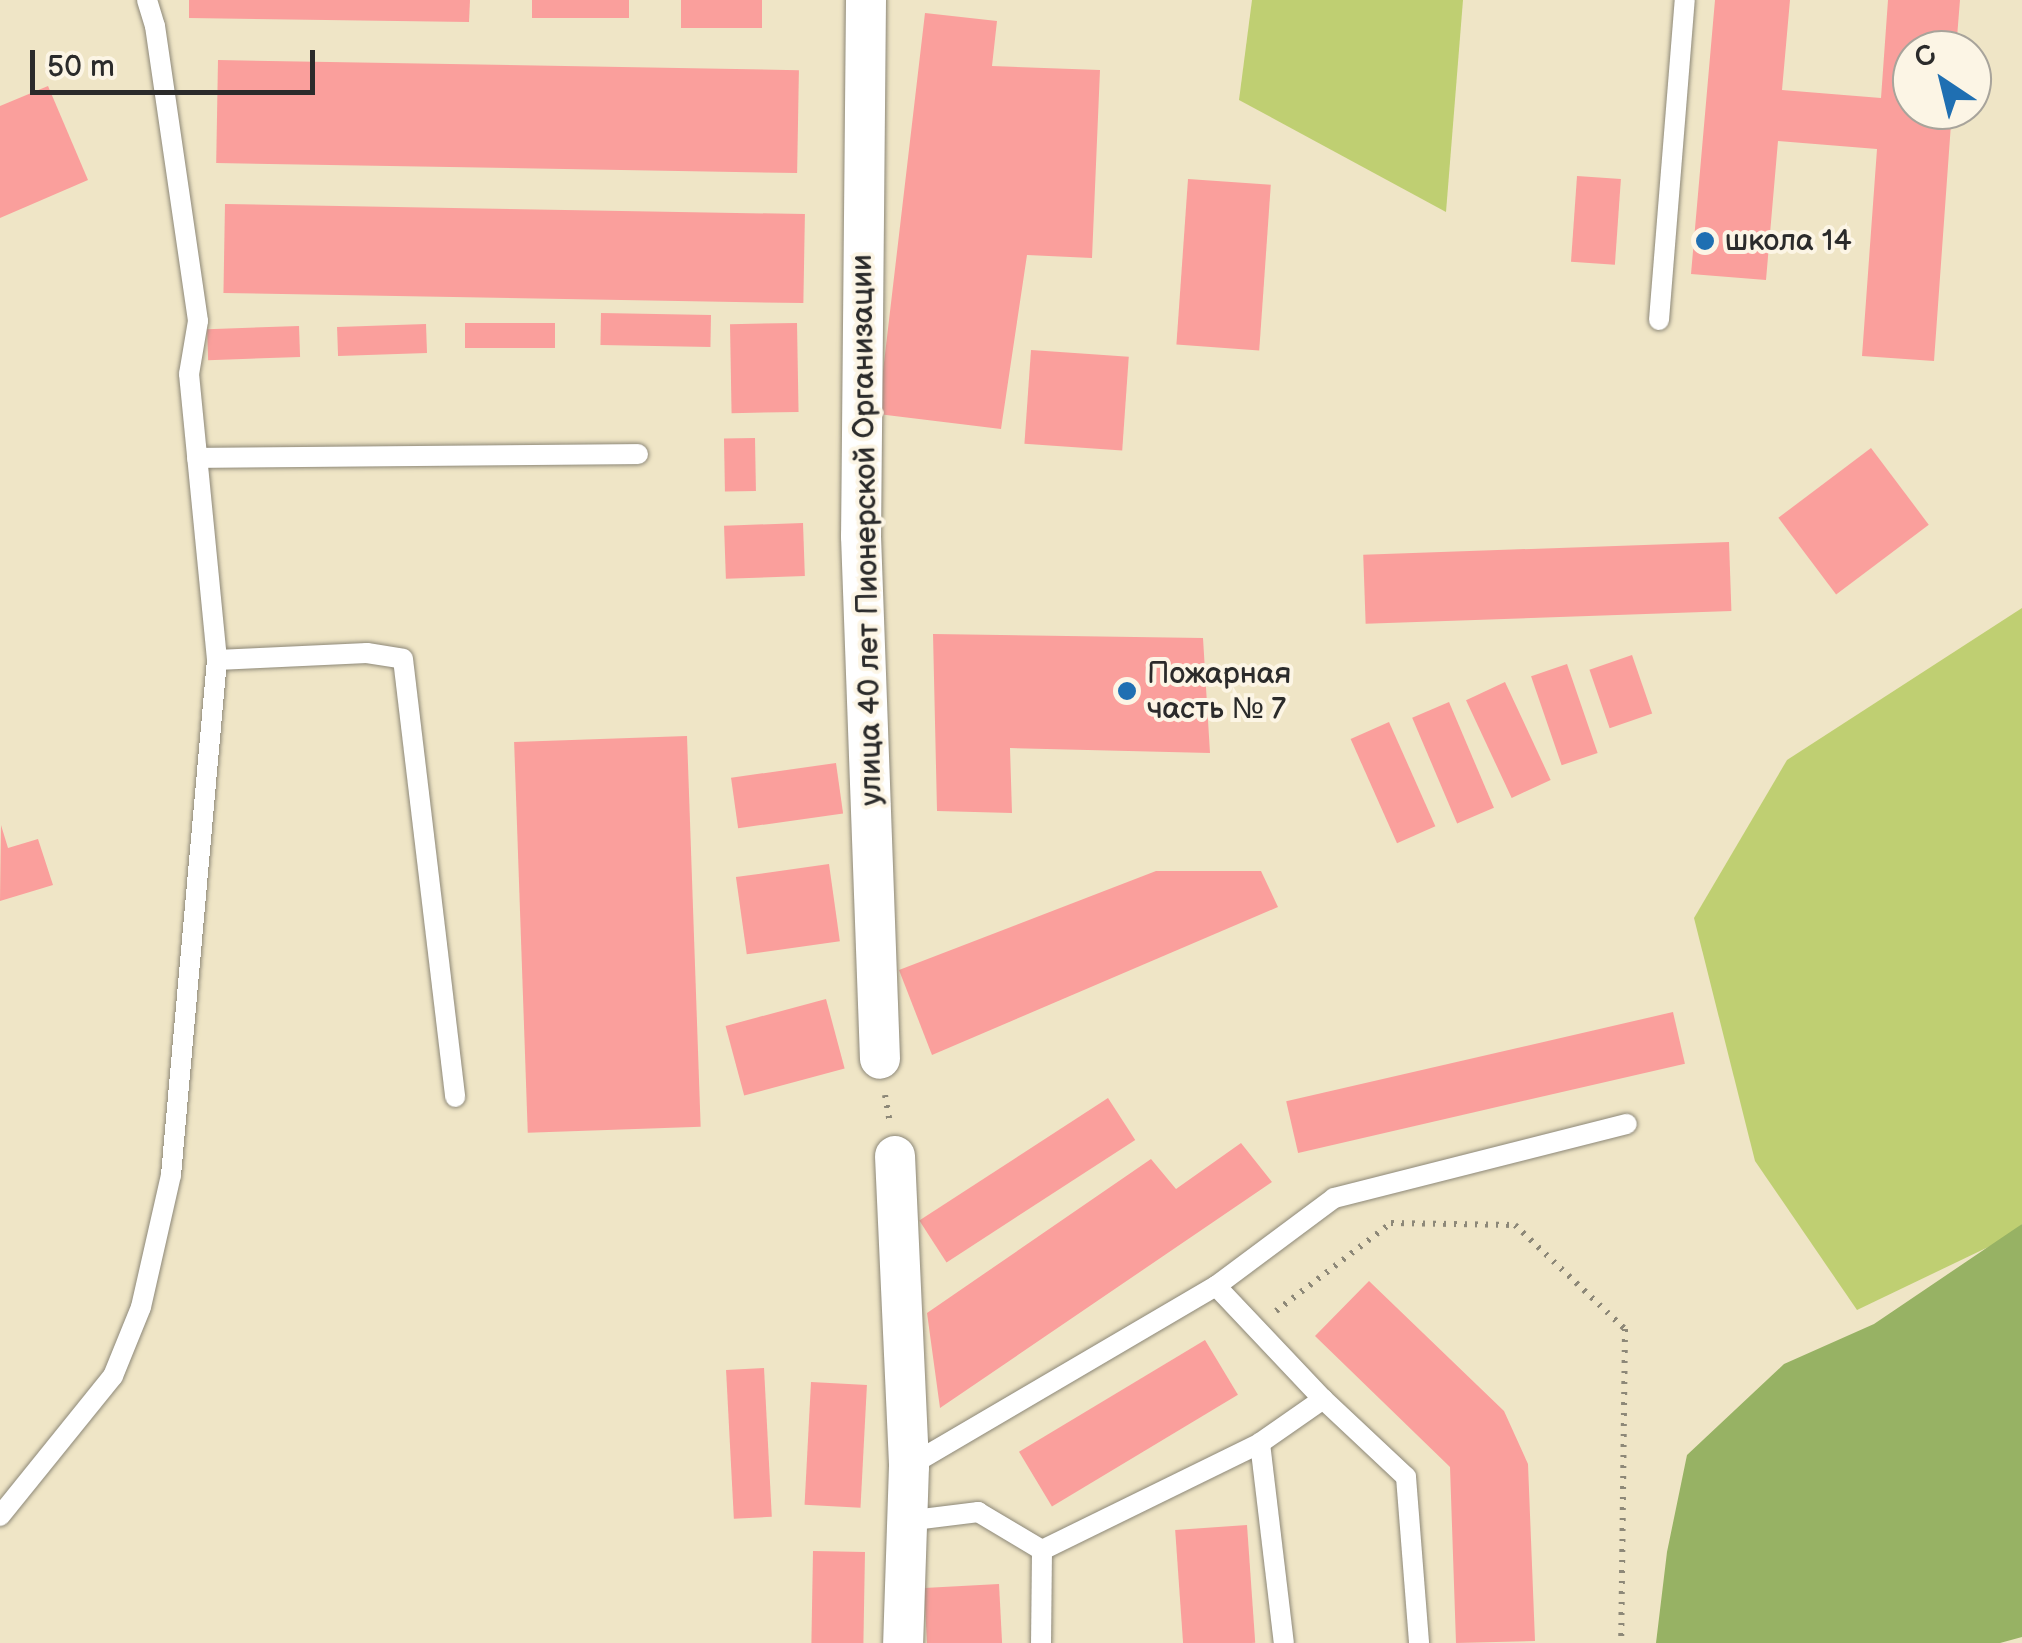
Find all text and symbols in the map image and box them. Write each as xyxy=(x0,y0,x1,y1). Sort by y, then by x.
scale bar xyxy=(35,30,320,92)
north arrow xyxy=(1892,30,1992,130)
text: С xyxy=(1908,38,1943,76)
text: 50 m xyxy=(47,49,115,85)
place label: школа 14 xyxy=(1725,223,1852,259)
marker: школа 14 xyxy=(1694,230,1716,252)
street label: улица 40 лет Пионерской Организации xyxy=(844,254,890,806)
place label: Пожарная часть № 7 xyxy=(1147,656,1291,726)
marker: Пожарная часть № 7 xyxy=(1116,680,1138,702)

